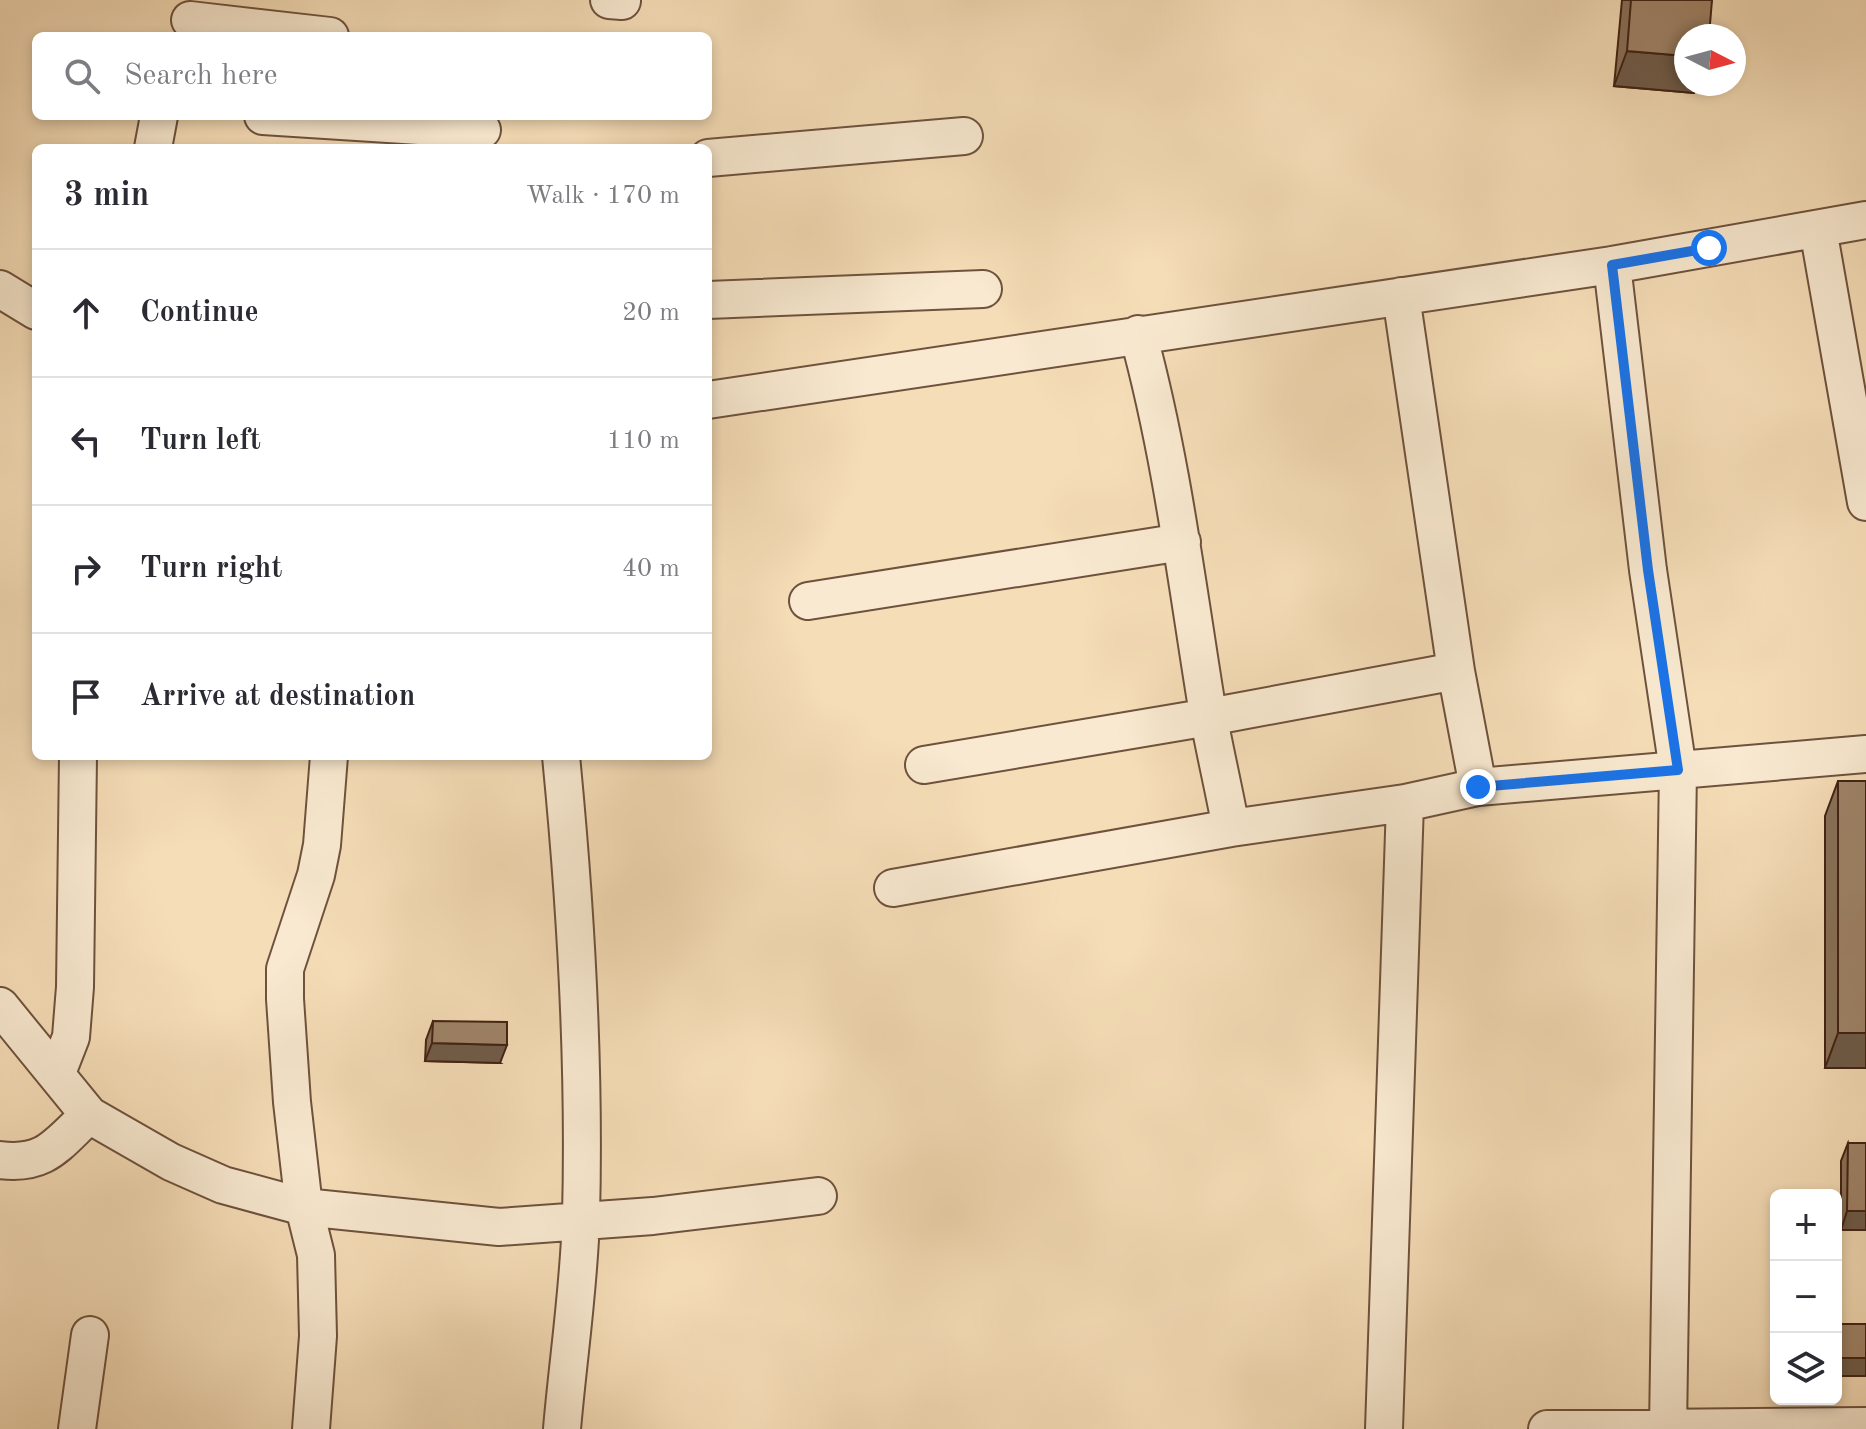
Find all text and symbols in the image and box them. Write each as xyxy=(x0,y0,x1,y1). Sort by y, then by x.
north arrow xyxy=(1674,24,1746,96)
search box xyxy=(32,32,712,120)
icon: search xyxy=(60,54,104,98)
text: Search here xyxy=(124,61,278,91)
text: 3 min xyxy=(64,179,149,213)
text: Walk · 170 m xyxy=(526,183,680,209)
route start xyxy=(1691,230,1727,266)
icon: ahead xyxy=(64,291,108,335)
text: Continue xyxy=(140,298,259,328)
text: 20 m xyxy=(622,300,680,326)
icon: left xyxy=(64,419,108,463)
text: Turn left xyxy=(140,426,261,456)
text: 110 m xyxy=(607,428,680,454)
icon: right xyxy=(64,547,108,591)
text: Turn right xyxy=(140,554,282,584)
text: 40 m xyxy=(622,556,680,582)
icon: arrive xyxy=(64,675,108,719)
text: Arrive at destination xyxy=(140,682,415,712)
route end xyxy=(1460,769,1496,805)
map controls xyxy=(1770,1189,1842,1405)
button: + xyxy=(1770,1189,1842,1261)
button: − xyxy=(1770,1261,1842,1333)
button: layers xyxy=(1770,1333,1842,1405)

